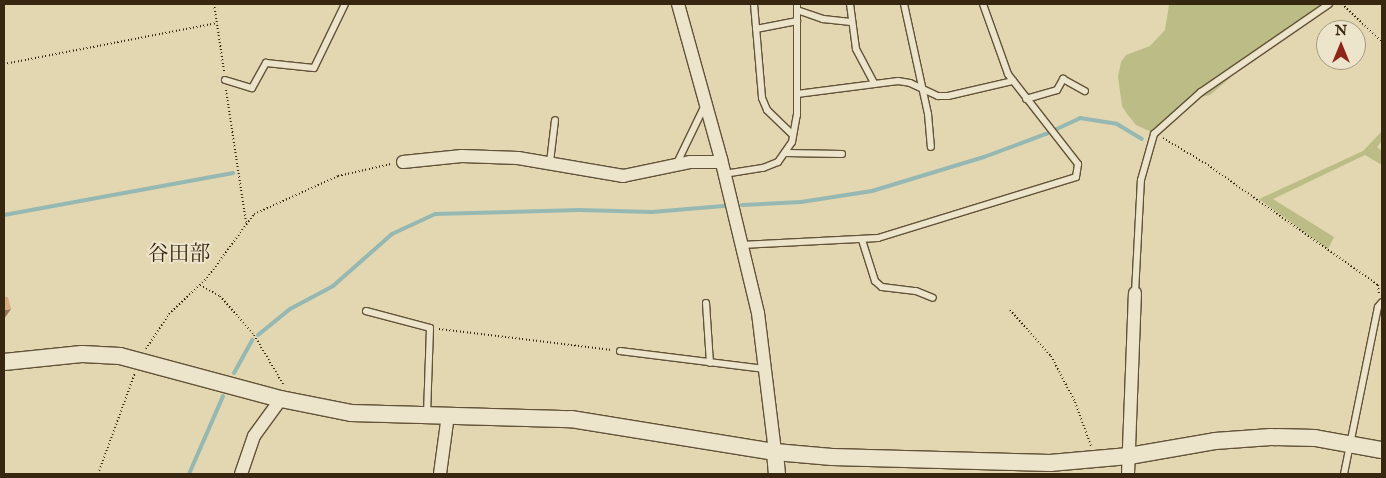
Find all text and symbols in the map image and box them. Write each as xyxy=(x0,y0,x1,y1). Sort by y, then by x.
north arrow xyxy=(1316,20,1366,70)
text: N xyxy=(1335,22,1347,40)
district label: 谷田部 xyxy=(148,242,210,268)

